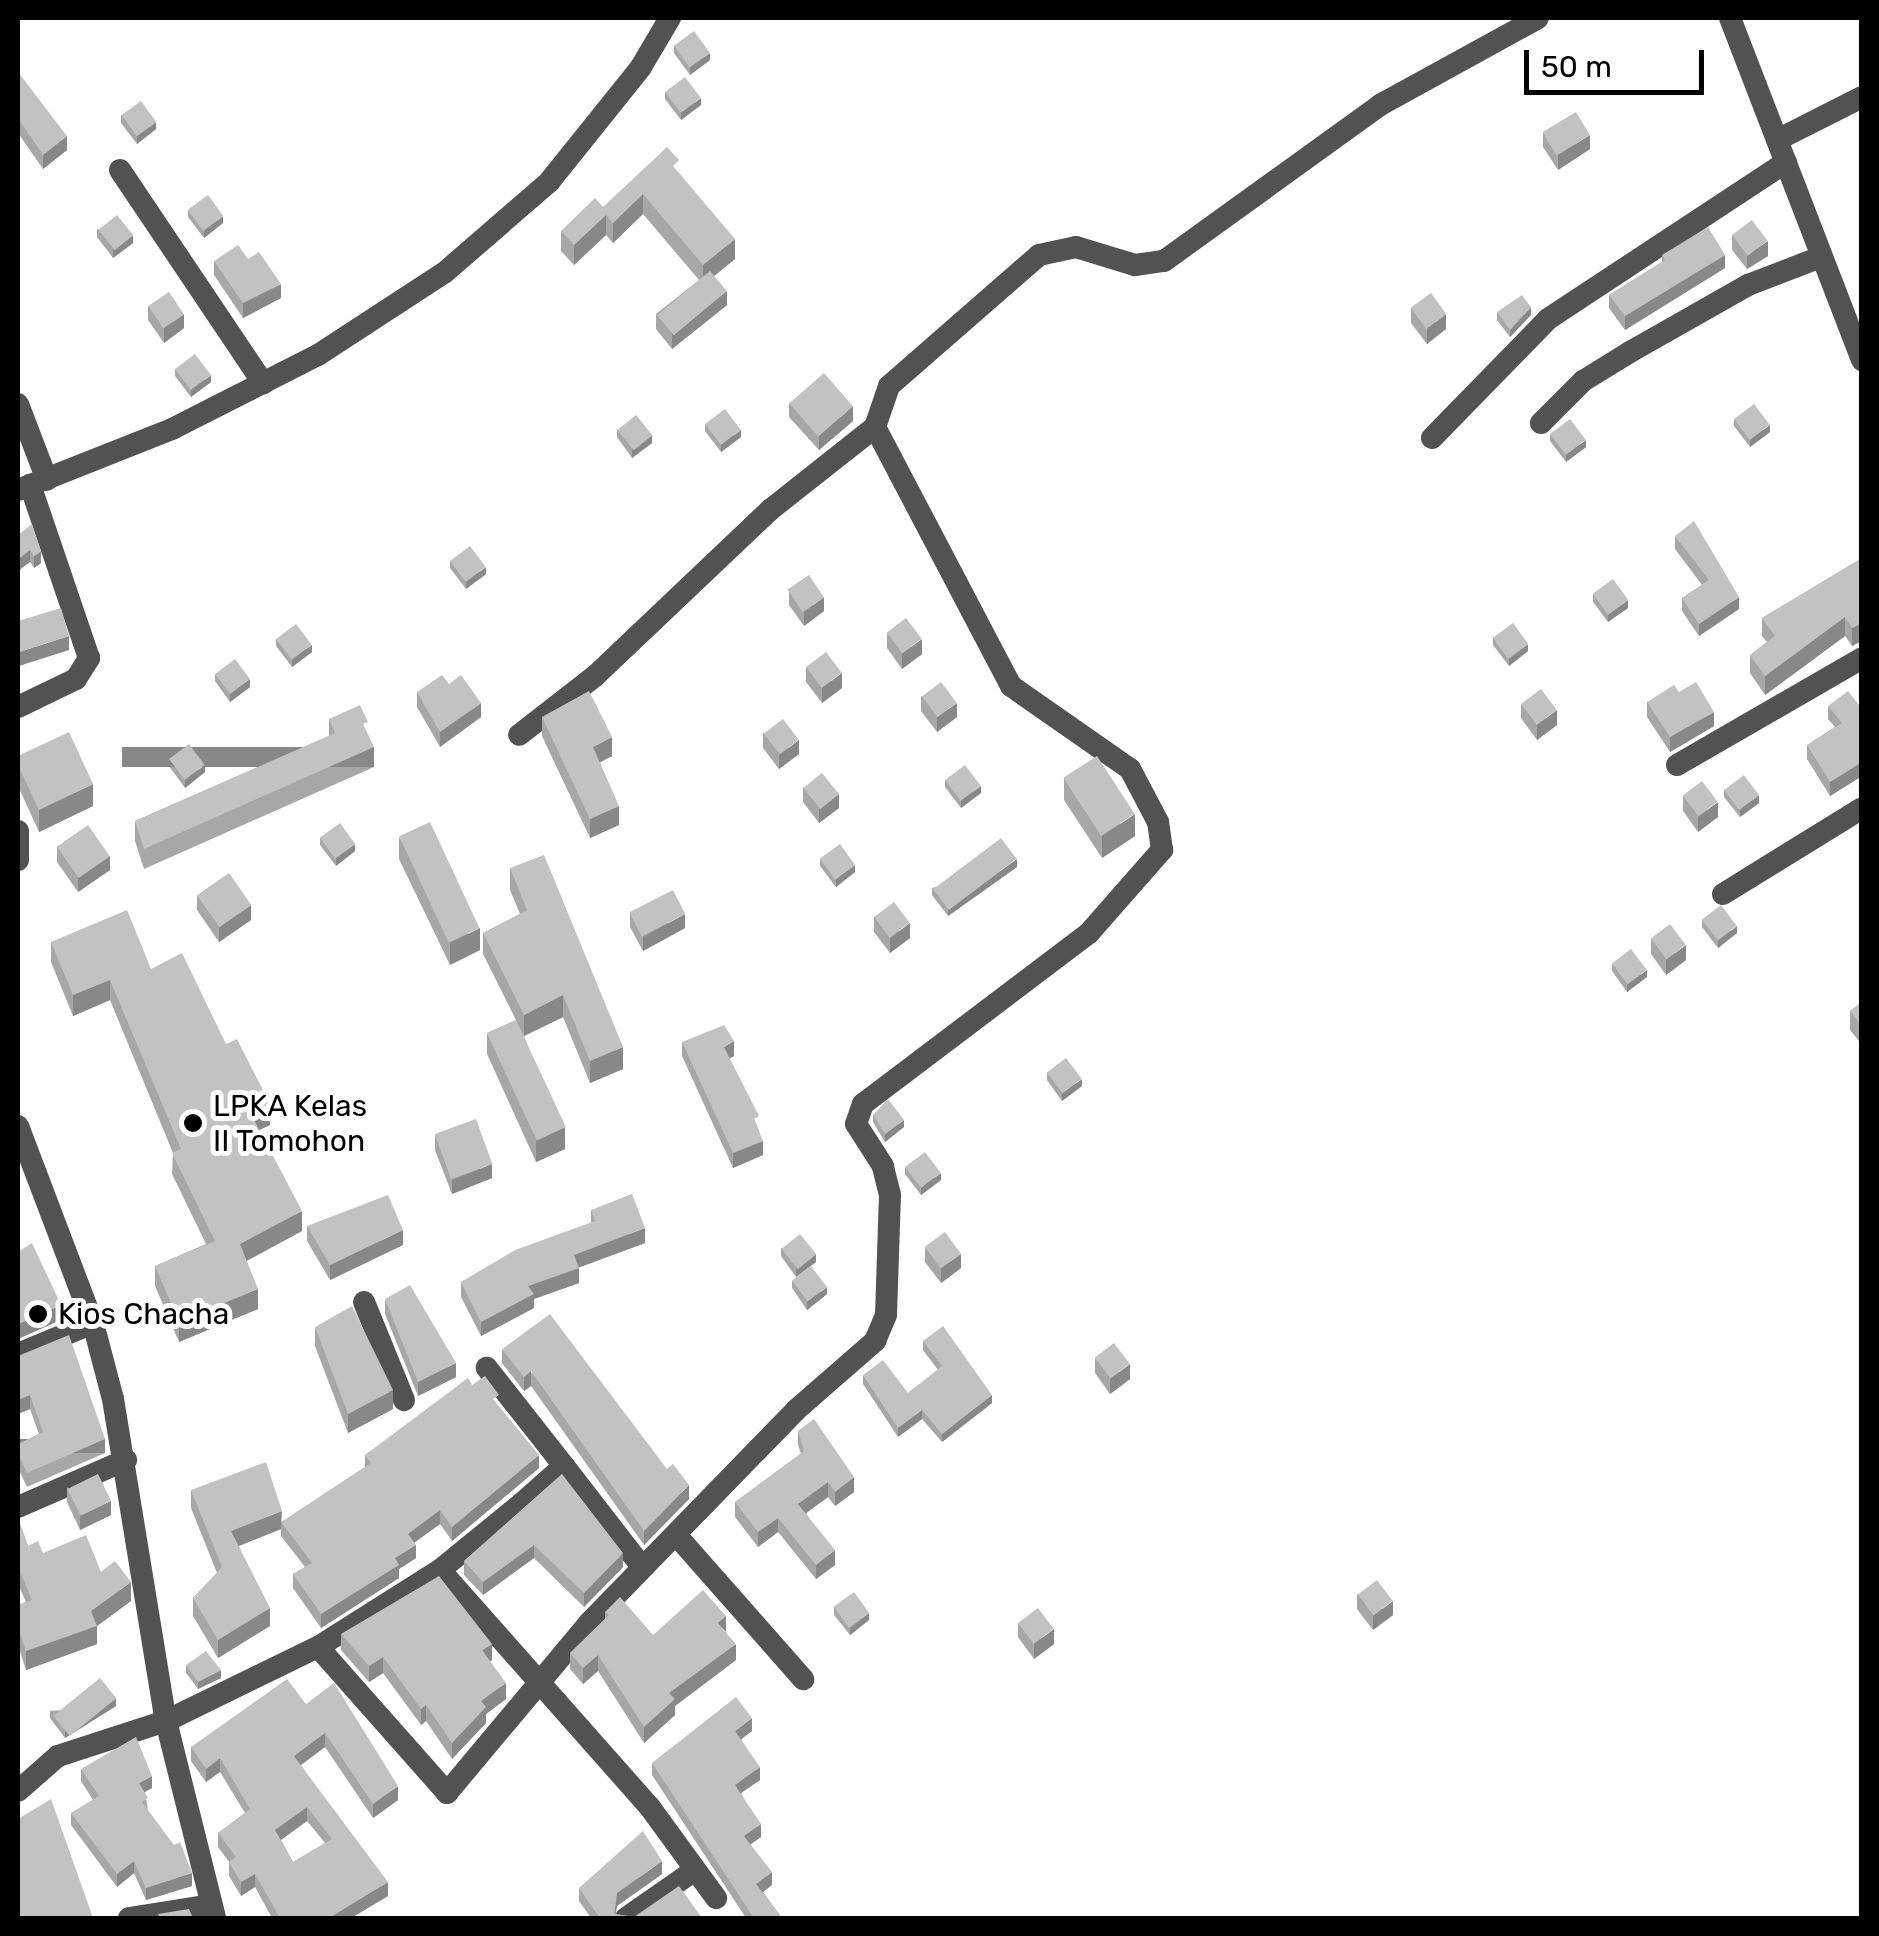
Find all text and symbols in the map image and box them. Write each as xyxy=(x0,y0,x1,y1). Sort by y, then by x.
scale bar xyxy=(1529,30,1709,92)
text: 50 m xyxy=(1541,49,1612,85)
place label: LPKA Kelas II Tomohon xyxy=(213,1088,368,1158)
marker: LPKA Kelas II Tomohon xyxy=(182,1112,204,1134)
place label: Kios Chacha xyxy=(58,1296,229,1332)
marker: Kios Chacha xyxy=(27,1303,49,1325)

